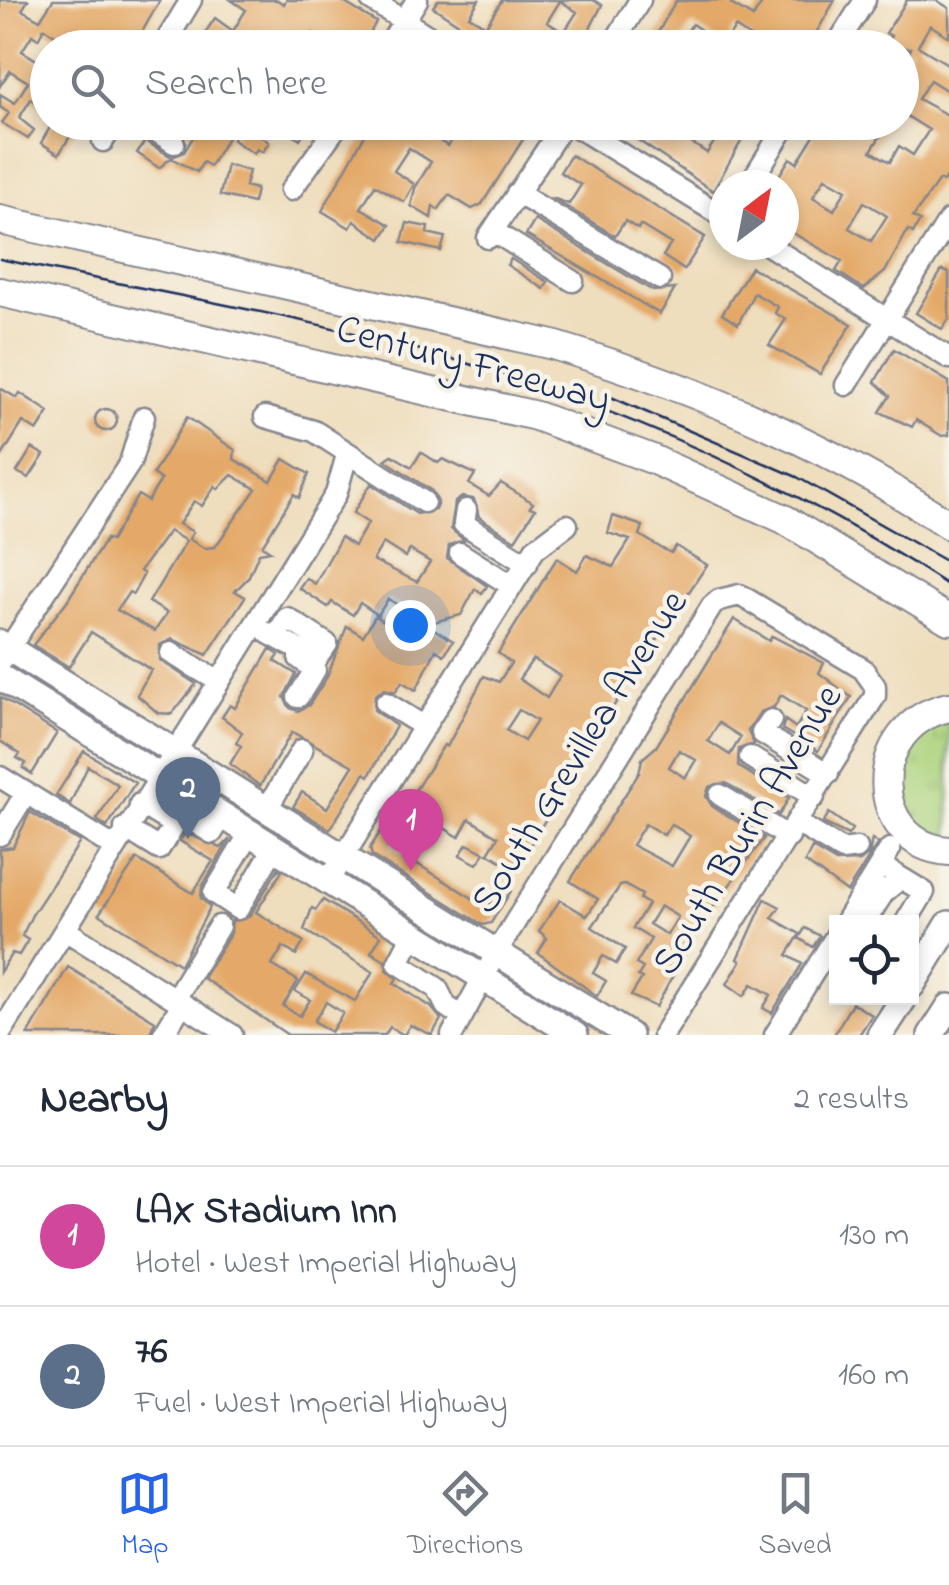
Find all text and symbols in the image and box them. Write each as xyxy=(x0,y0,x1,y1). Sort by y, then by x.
search box xyxy=(30,30,919,140)
text: Search here xyxy=(145,57,327,113)
icon: search xyxy=(65,58,120,113)
north arrow xyxy=(709,170,799,260)
street label: Century Freeway xyxy=(329,301,617,431)
street label: South Grevillea Avenue xyxy=(457,579,705,926)
your location xyxy=(385,600,436,651)
street label: South Burin Avenue xyxy=(639,674,859,988)
pin: 2 xyxy=(156,756,220,839)
pin: 1 xyxy=(378,788,444,871)
map controls xyxy=(829,915,919,1005)
button: locate xyxy=(829,915,919,1005)
text: Nearby xyxy=(40,1070,168,1131)
text: 2 results xyxy=(794,1077,909,1124)
text: LAX Stadium Inn xyxy=(135,1185,397,1241)
text: 1 xyxy=(67,1213,78,1260)
text: 130 m xyxy=(839,1213,909,1260)
text: Hotel · West Imperial Highway xyxy=(135,1241,517,1288)
text: 76 xyxy=(135,1325,167,1381)
text: 2 xyxy=(65,1353,80,1400)
text: 160 m xyxy=(838,1353,909,1400)
text: Fuel · West Imperial Highway xyxy=(135,1381,508,1428)
tab: Map xyxy=(117,1466,172,1567)
tab: Directions xyxy=(407,1466,524,1567)
tab: Saved xyxy=(759,1466,832,1567)

